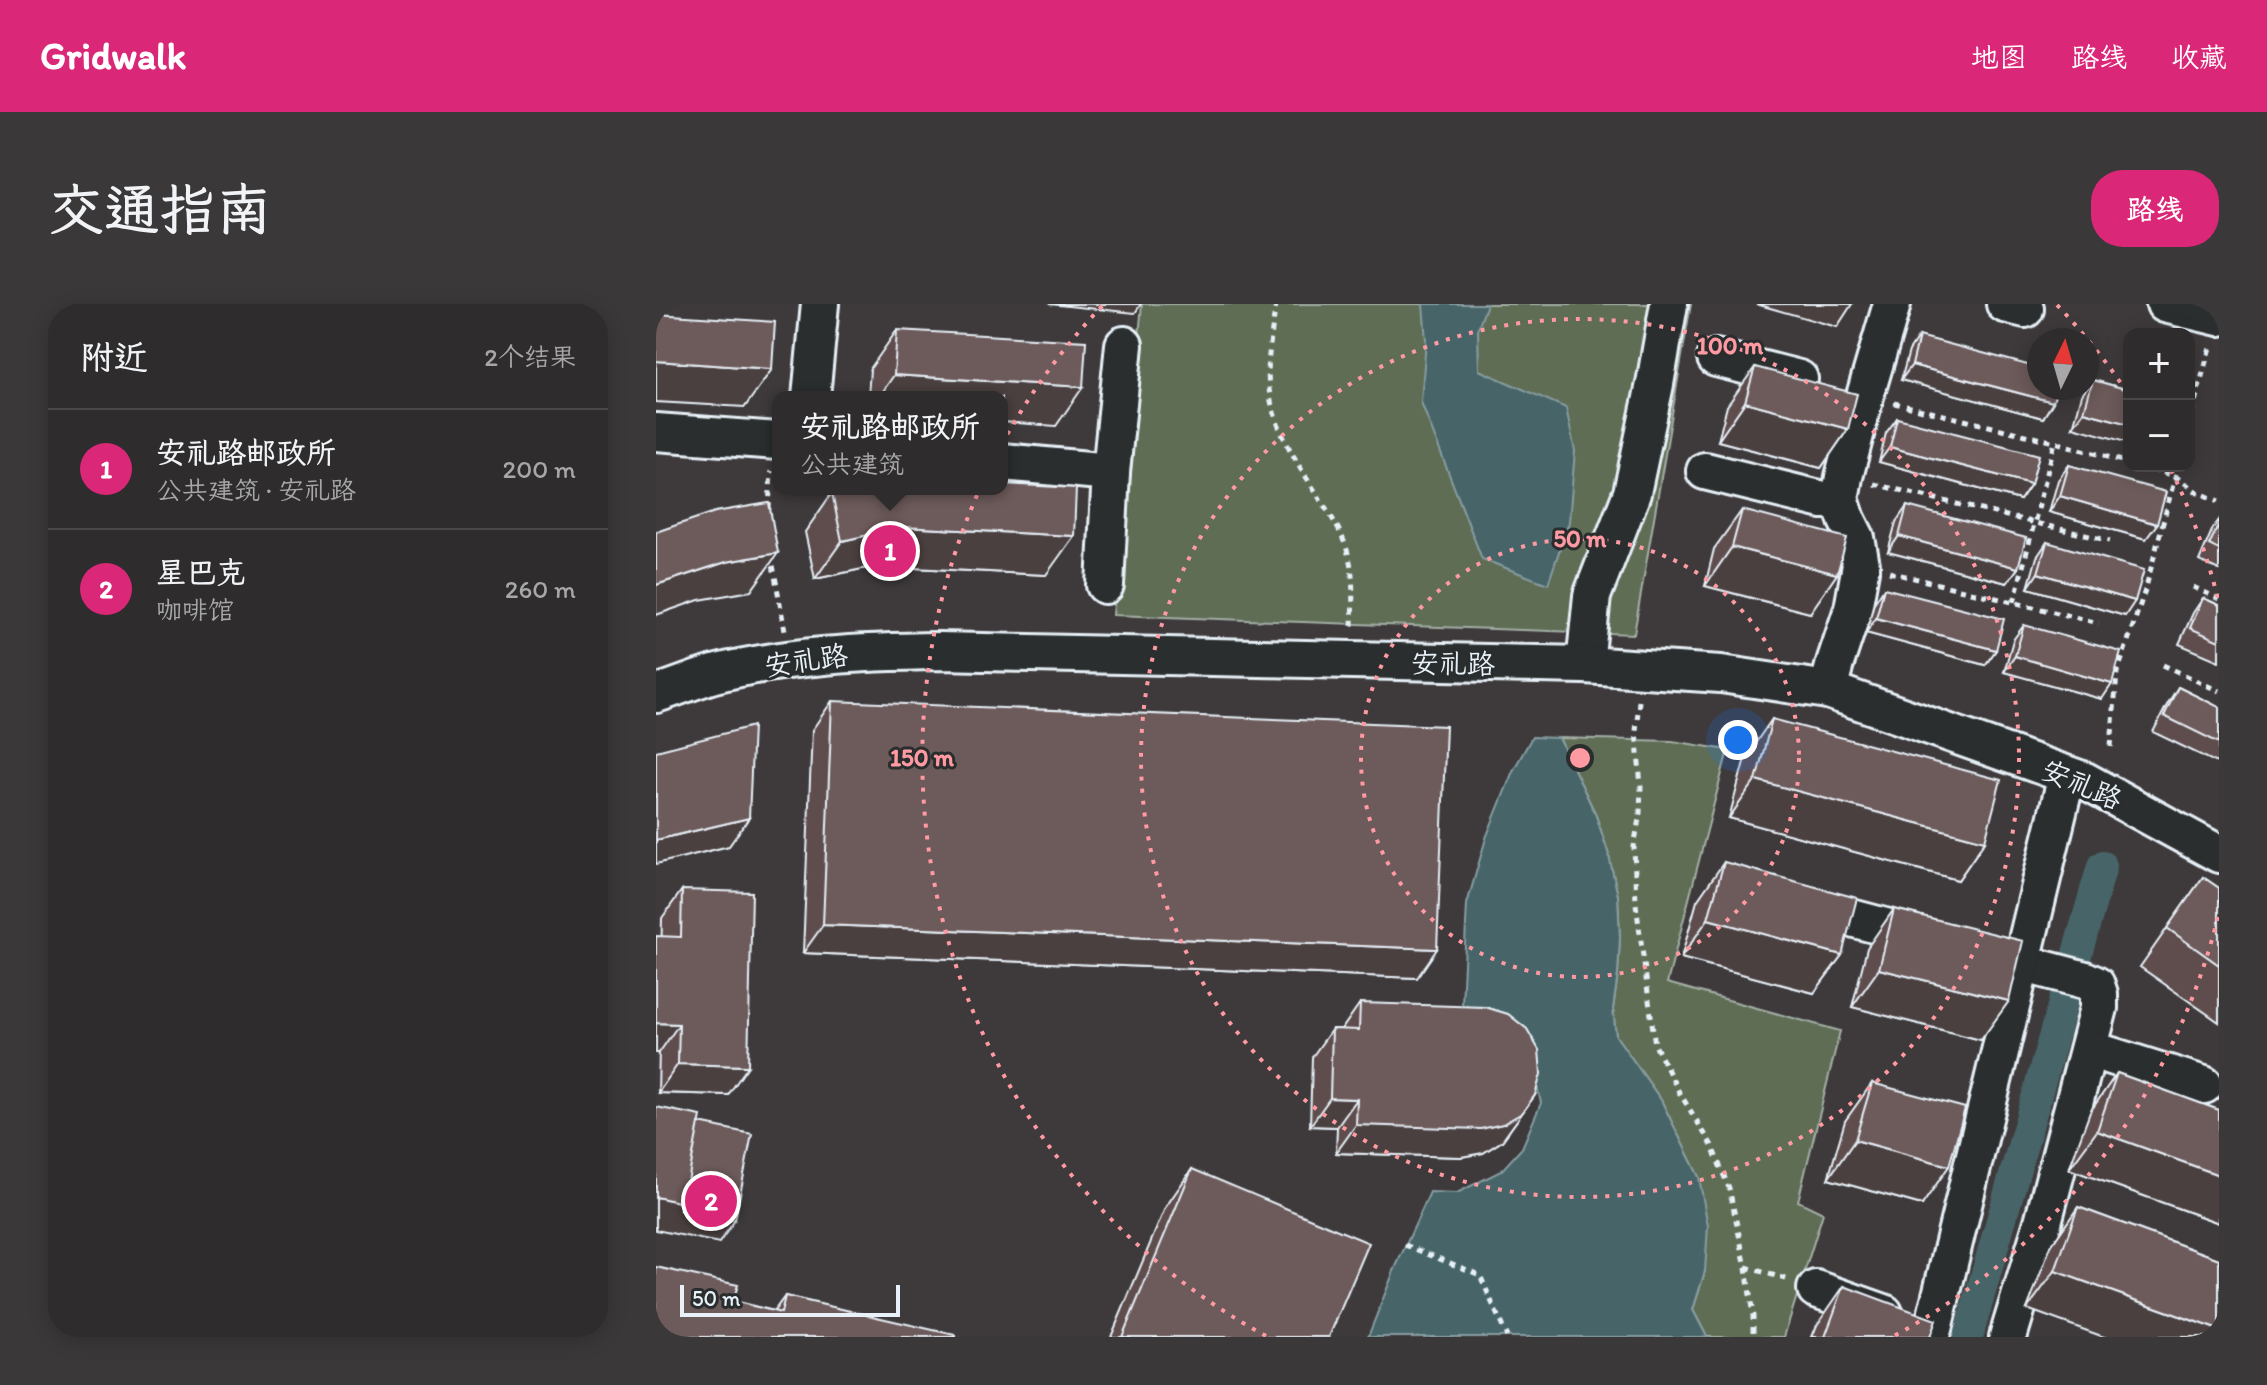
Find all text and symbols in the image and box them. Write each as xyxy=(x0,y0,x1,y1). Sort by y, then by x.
text: Gridwalk xyxy=(40,33,186,79)
text: 地图 xyxy=(1971,40,2027,74)
text: 路线 xyxy=(2071,40,2127,74)
text: 收藏 xyxy=(2171,40,2227,74)
button: 路线 xyxy=(2091,170,2219,247)
text: 交通指南 xyxy=(48,176,272,243)
north arrow xyxy=(2027,328,2099,400)
map controls xyxy=(2123,328,2195,472)
button: + xyxy=(2123,328,2195,400)
text: 100 m xyxy=(1697,331,1764,360)
text: 附近 xyxy=(80,337,148,378)
text: 2个结果 xyxy=(484,341,576,373)
popup xyxy=(772,391,1008,495)
button: − xyxy=(2123,400,2195,472)
text: 安礼路邮政所 xyxy=(800,408,980,445)
text: 安礼路邮政所 xyxy=(156,434,336,471)
text: 公共建筑 xyxy=(800,448,904,480)
text: 1 xyxy=(100,453,112,485)
text: 200 m xyxy=(503,453,576,485)
text: 公共建筑 · 安礼路 xyxy=(156,474,356,506)
pin: 1 xyxy=(864,521,916,581)
text: 50 m xyxy=(1554,524,1607,553)
text: 星巴克 xyxy=(156,554,246,591)
text: 2 xyxy=(99,573,113,605)
text: 260 m xyxy=(505,573,576,605)
text: 咖啡馆 xyxy=(156,594,234,626)
street label: 安礼路 xyxy=(762,637,850,683)
street label: 安礼路 xyxy=(1411,645,1495,681)
your location xyxy=(1718,720,1758,760)
text: 150 m xyxy=(890,743,955,772)
centre of rings xyxy=(1566,744,1594,772)
street label: 安礼路 xyxy=(2037,752,2127,816)
pin: 2 xyxy=(685,1171,737,1231)
scale bar xyxy=(680,1281,900,1317)
text: 50 m xyxy=(692,1285,741,1312)

